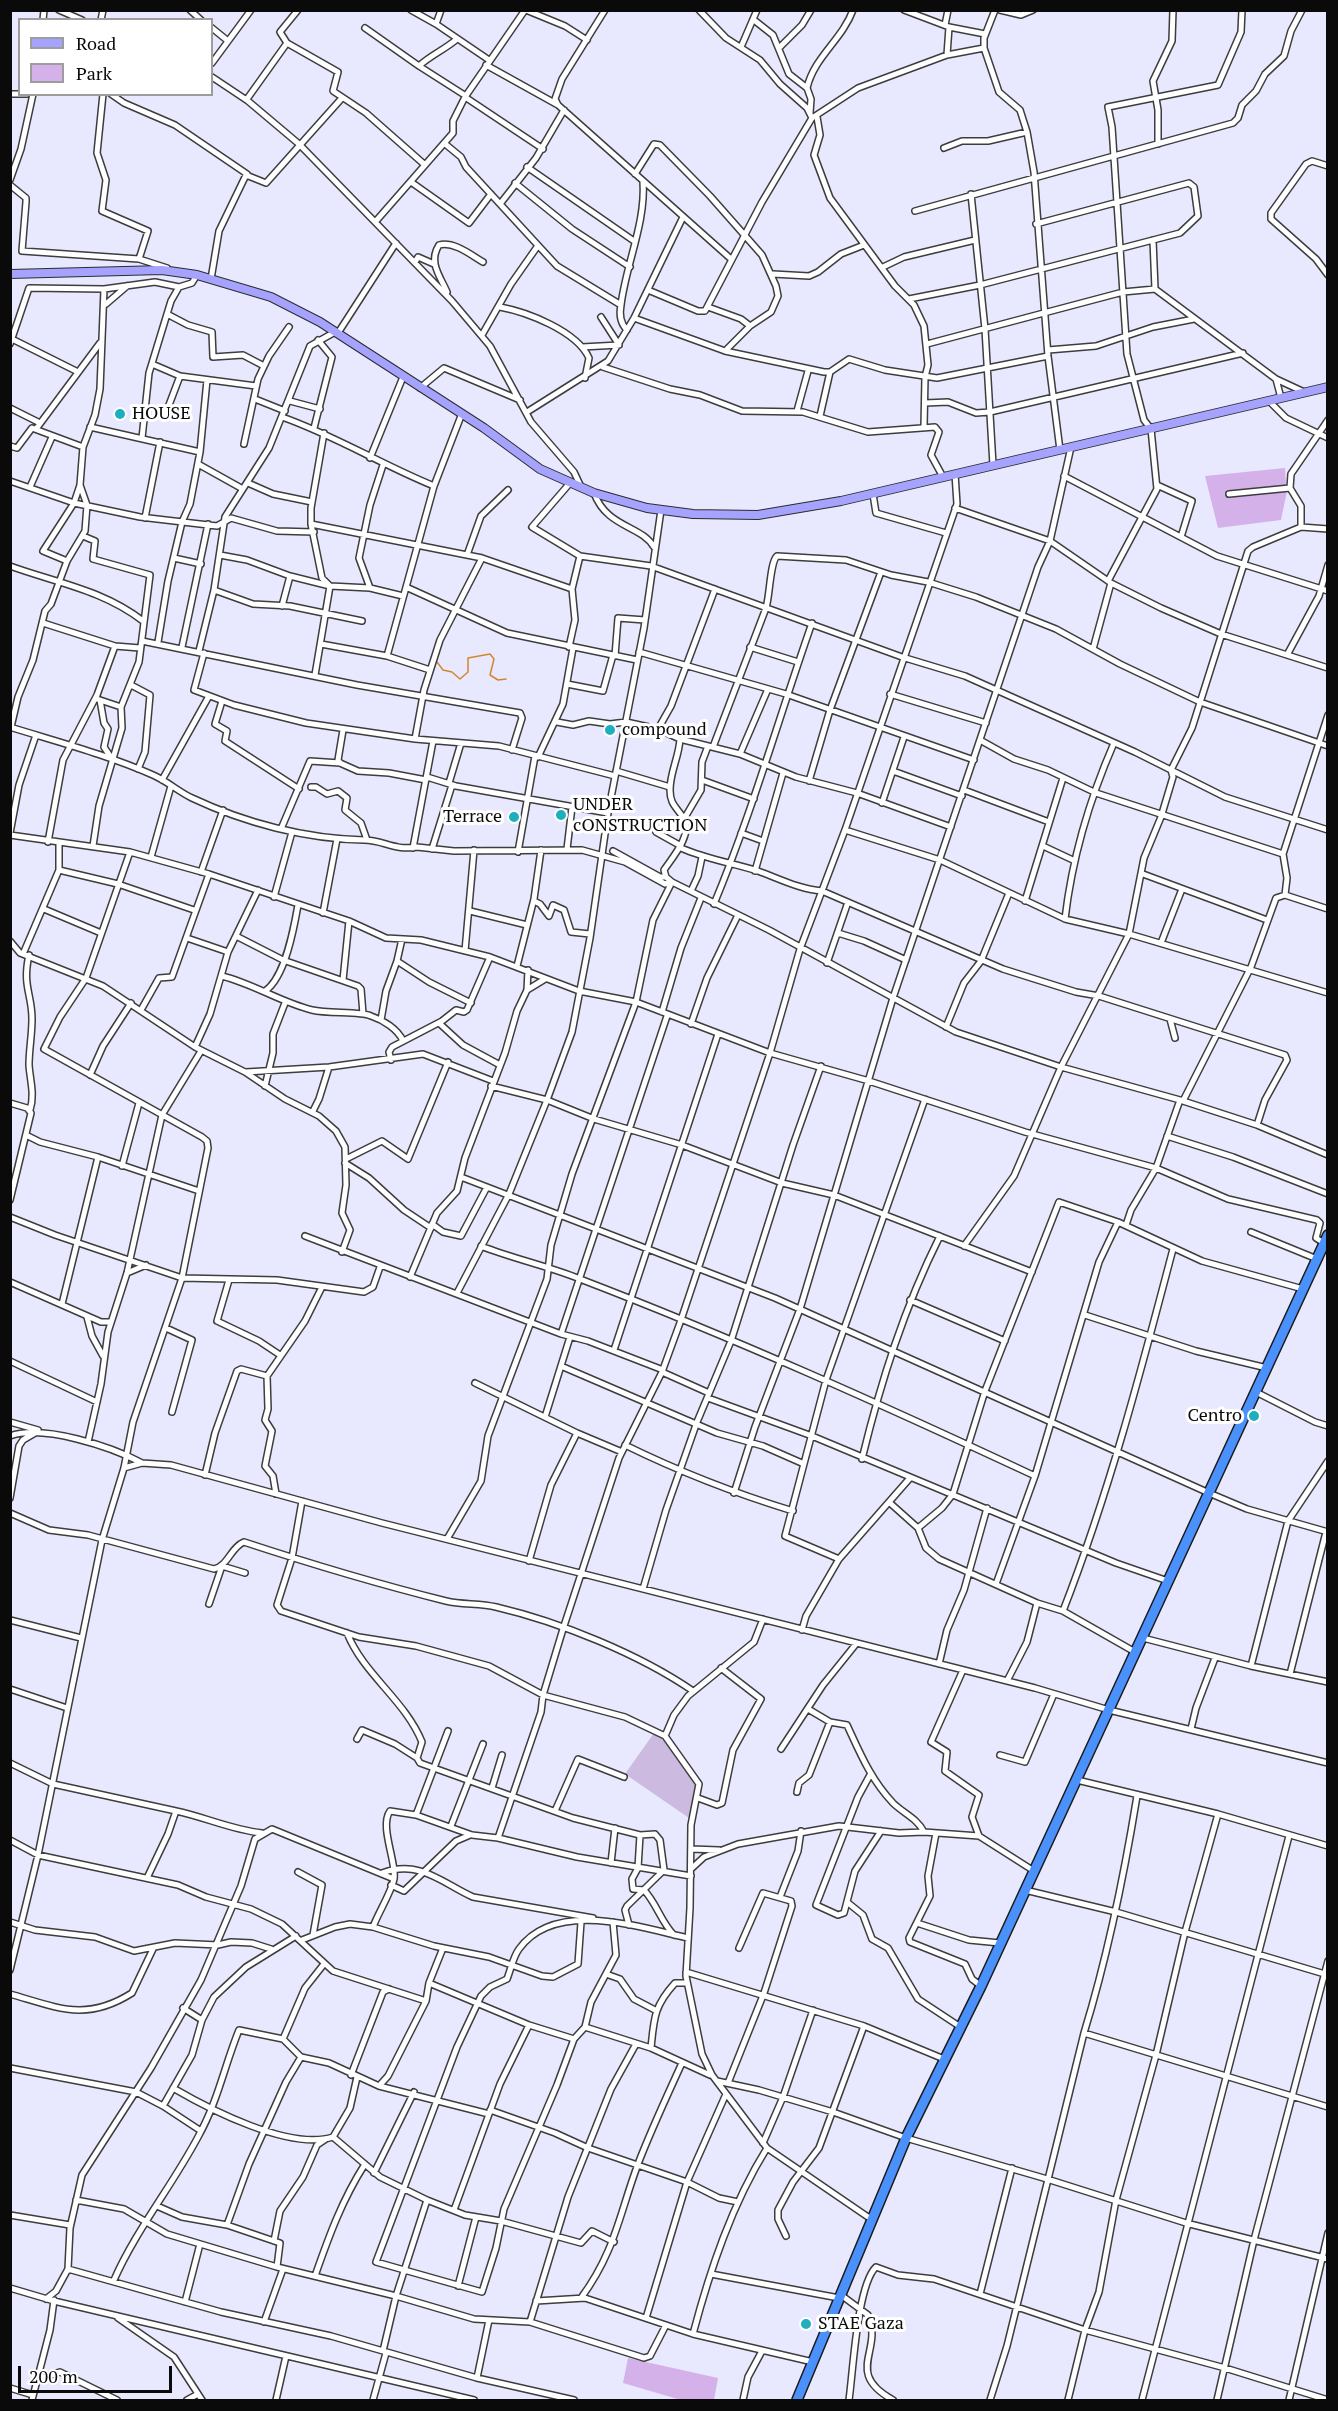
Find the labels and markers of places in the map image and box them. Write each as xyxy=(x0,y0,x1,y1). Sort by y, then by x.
place label: HOUSE xyxy=(132,403,191,425)
marker: HOUSE xyxy=(113,407,127,421)
place label: compound xyxy=(622,719,707,741)
marker: compound xyxy=(603,723,617,737)
place label: UNDER cONSTRUCTION xyxy=(573,794,707,836)
place label: Terrace xyxy=(443,806,502,828)
marker: UNDER cONSTRUCTION xyxy=(554,808,568,822)
marker: Terrace xyxy=(507,810,521,824)
place label: Centro xyxy=(1188,1405,1242,1427)
marker: Centro xyxy=(1247,1409,1261,1423)
place label: STAE Gaza xyxy=(818,2313,904,2335)
marker: STAE Gaza xyxy=(799,2317,813,2331)

